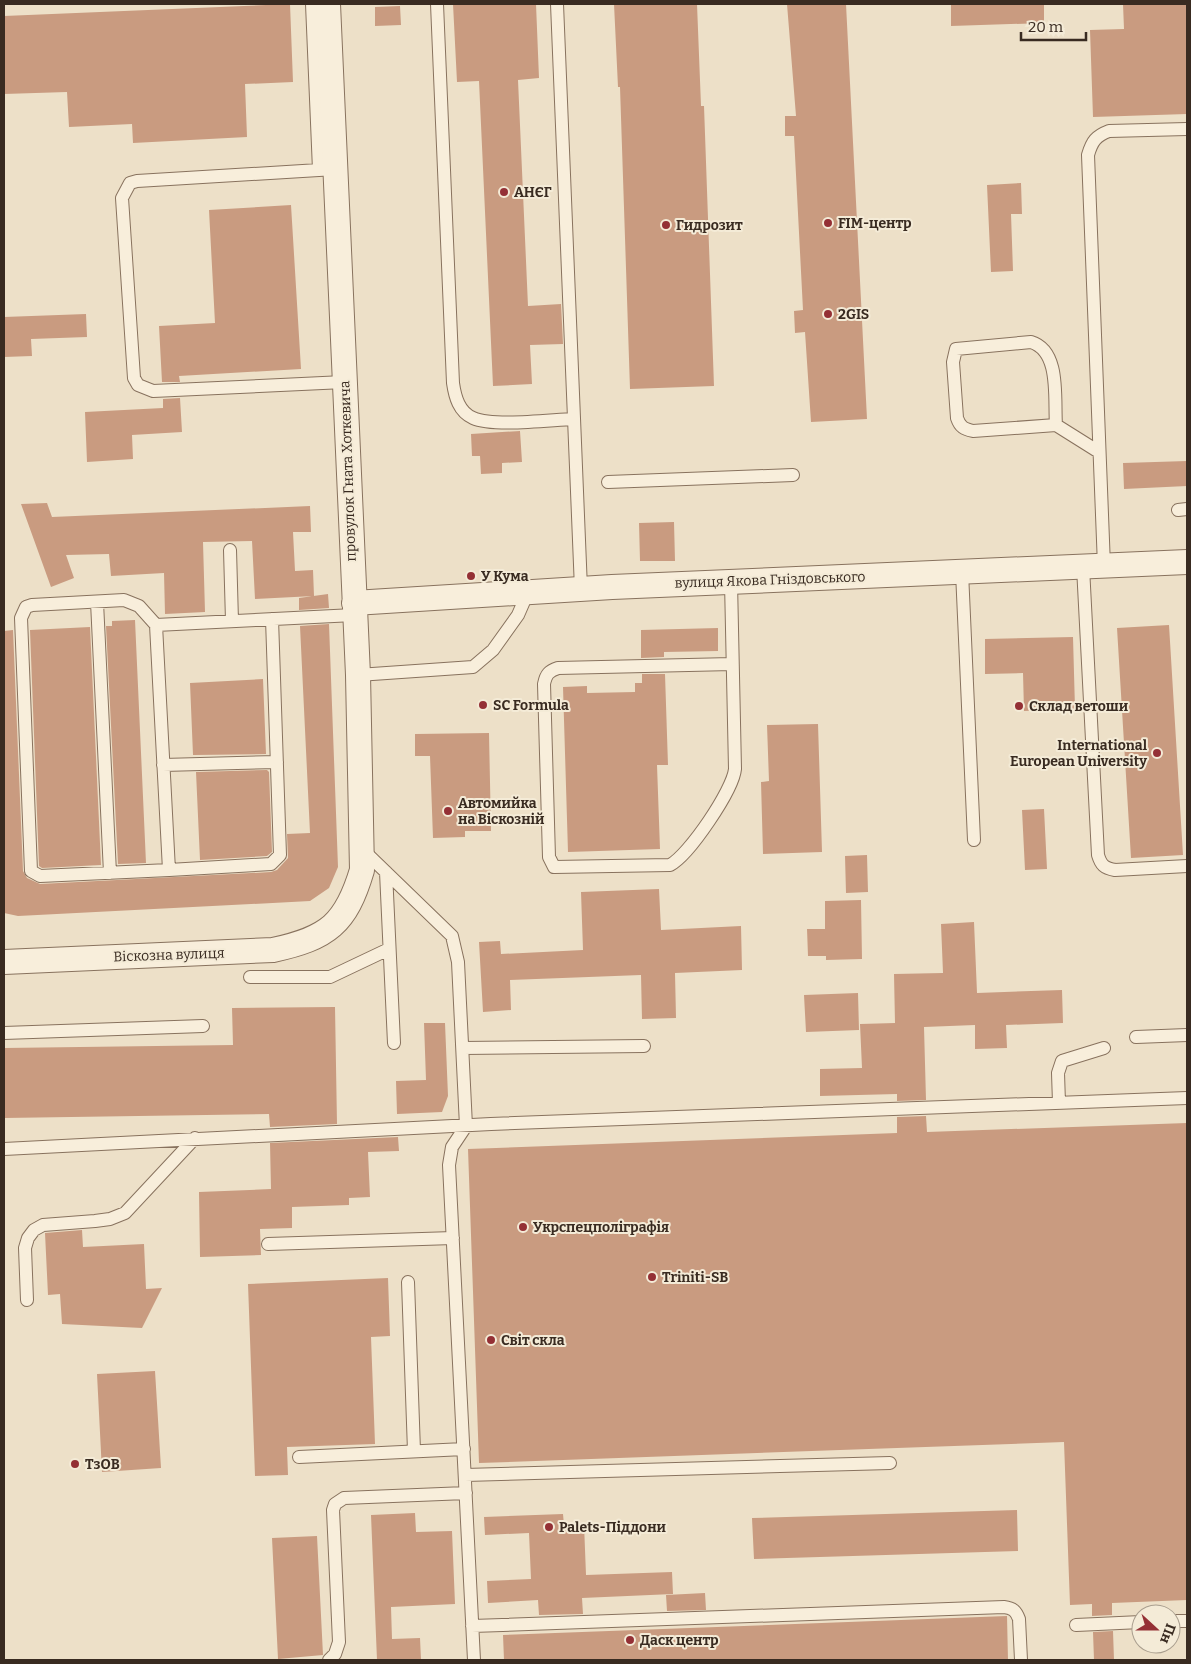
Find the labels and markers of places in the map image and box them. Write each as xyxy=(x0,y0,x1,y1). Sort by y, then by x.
place label: АНЄГ xyxy=(514,184,552,201)
marker: АНЄГ xyxy=(498,186,510,198)
place label: FIM-центр xyxy=(838,215,912,232)
place label: Гидрозит xyxy=(676,217,743,234)
marker: FIM-центр xyxy=(822,217,834,229)
marker: Гидрозит xyxy=(660,219,672,231)
place label: 2GIS xyxy=(838,306,869,323)
marker: 2GIS xyxy=(822,308,834,320)
place label: У Кума xyxy=(481,568,529,585)
marker: У Кума xyxy=(465,570,477,582)
place label: SC Formula xyxy=(493,697,569,714)
place label: Склад ветоши xyxy=(1029,698,1129,715)
marker: SC Formula xyxy=(477,699,489,711)
marker: Склад ветоши xyxy=(1013,700,1025,712)
place label: International European University xyxy=(1010,737,1148,770)
marker: International European University xyxy=(1151,747,1163,759)
place label: Автомийка на Віскозній xyxy=(458,795,545,828)
marker: Автомийка на Віскозній xyxy=(442,805,454,817)
place label: Укрспецполіграфія xyxy=(533,1219,669,1236)
marker: Укрспецполіграфія xyxy=(517,1221,529,1233)
place label: Triniti-SB xyxy=(662,1269,728,1286)
marker: Triniti-SB xyxy=(646,1271,658,1283)
place label: Світ скла xyxy=(501,1332,565,1349)
marker: Світ скла xyxy=(485,1334,497,1346)
place label: ТзОВ xyxy=(85,1456,120,1473)
marker: ТзОВ xyxy=(69,1458,81,1470)
place label: Palets-Піддони xyxy=(559,1519,667,1536)
marker: Palets-Піддони xyxy=(543,1521,555,1533)
place label: Даск центр xyxy=(640,1632,719,1649)
marker: Даск центр xyxy=(624,1634,636,1646)

